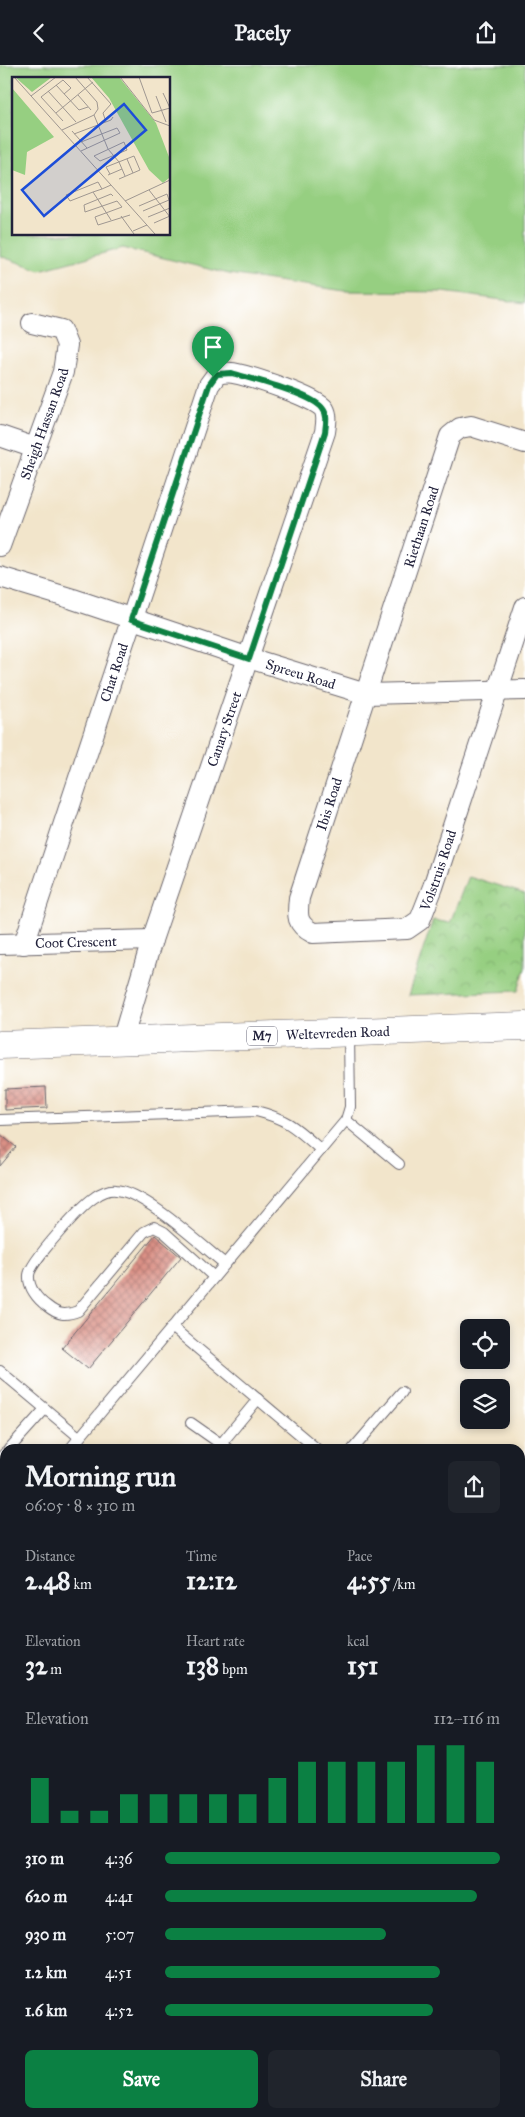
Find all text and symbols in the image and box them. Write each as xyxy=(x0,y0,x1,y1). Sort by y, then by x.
icon: back xyxy=(25,19,53,47)
text: Pacely xyxy=(235,19,290,46)
icon: share xyxy=(472,19,500,47)
inset map xyxy=(12,77,170,235)
pin xyxy=(192,326,234,377)
icon: arrive xyxy=(199,333,227,361)
street label: Sheigh Hassan Road xyxy=(17,367,72,482)
street label: Riethaan Road xyxy=(400,484,443,570)
street label: Chat Road xyxy=(97,641,132,704)
street label: Spreeu Road xyxy=(264,656,338,693)
street label: Canary Street xyxy=(204,689,245,769)
street label: Ibis Road xyxy=(313,776,346,833)
street label: Volstruis Road xyxy=(416,828,460,914)
street label: Coot Crescent xyxy=(35,933,117,952)
street label: Weltevreden Road xyxy=(285,1023,390,1044)
road number: M7 xyxy=(247,1026,277,1045)
map controls xyxy=(460,1319,510,1429)
button: locate xyxy=(460,1319,510,1369)
button: layers xyxy=(460,1379,510,1429)
text: Morning run xyxy=(25,1459,176,1494)
button: share xyxy=(448,1461,500,1513)
text: 06:05 · 8 × 310 m xyxy=(25,1496,135,1515)
text: Distance xyxy=(25,1548,75,1565)
text: Time xyxy=(186,1548,217,1565)
text: Pace xyxy=(347,1548,372,1565)
text: 2.48 xyxy=(25,1565,70,1596)
text: 12:12 xyxy=(186,1565,237,1596)
text: 4:55 xyxy=(347,1565,390,1596)
text: km xyxy=(70,1576,92,1593)
text: /km xyxy=(390,1576,416,1593)
text: Elevation xyxy=(25,1633,81,1650)
text: Heart rate xyxy=(186,1633,245,1650)
text: kcal xyxy=(347,1633,369,1650)
text: 32 xyxy=(25,1650,47,1681)
text: 138 xyxy=(186,1650,219,1681)
text: 151 xyxy=(347,1650,378,1681)
text: m xyxy=(47,1661,62,1678)
text: bpm xyxy=(219,1661,248,1678)
text: Elevation xyxy=(25,1709,89,1728)
text: 112–116 m xyxy=(433,1709,500,1728)
text: 310 m xyxy=(25,1849,64,1868)
text: 4:36 xyxy=(105,1849,133,1868)
text: 620 m xyxy=(25,1887,67,1906)
text: 4:41 xyxy=(105,1887,133,1906)
text: 930 m xyxy=(25,1925,66,1944)
text: 5:07 xyxy=(105,1925,134,1944)
text: 1.2 km xyxy=(25,1963,67,1982)
text: 4:51 xyxy=(105,1963,132,1982)
text: 1.6 km xyxy=(25,2001,67,2020)
text: 4:52 xyxy=(105,2001,133,2020)
button: Save xyxy=(25,2050,258,2108)
button: Share xyxy=(268,2050,500,2108)

